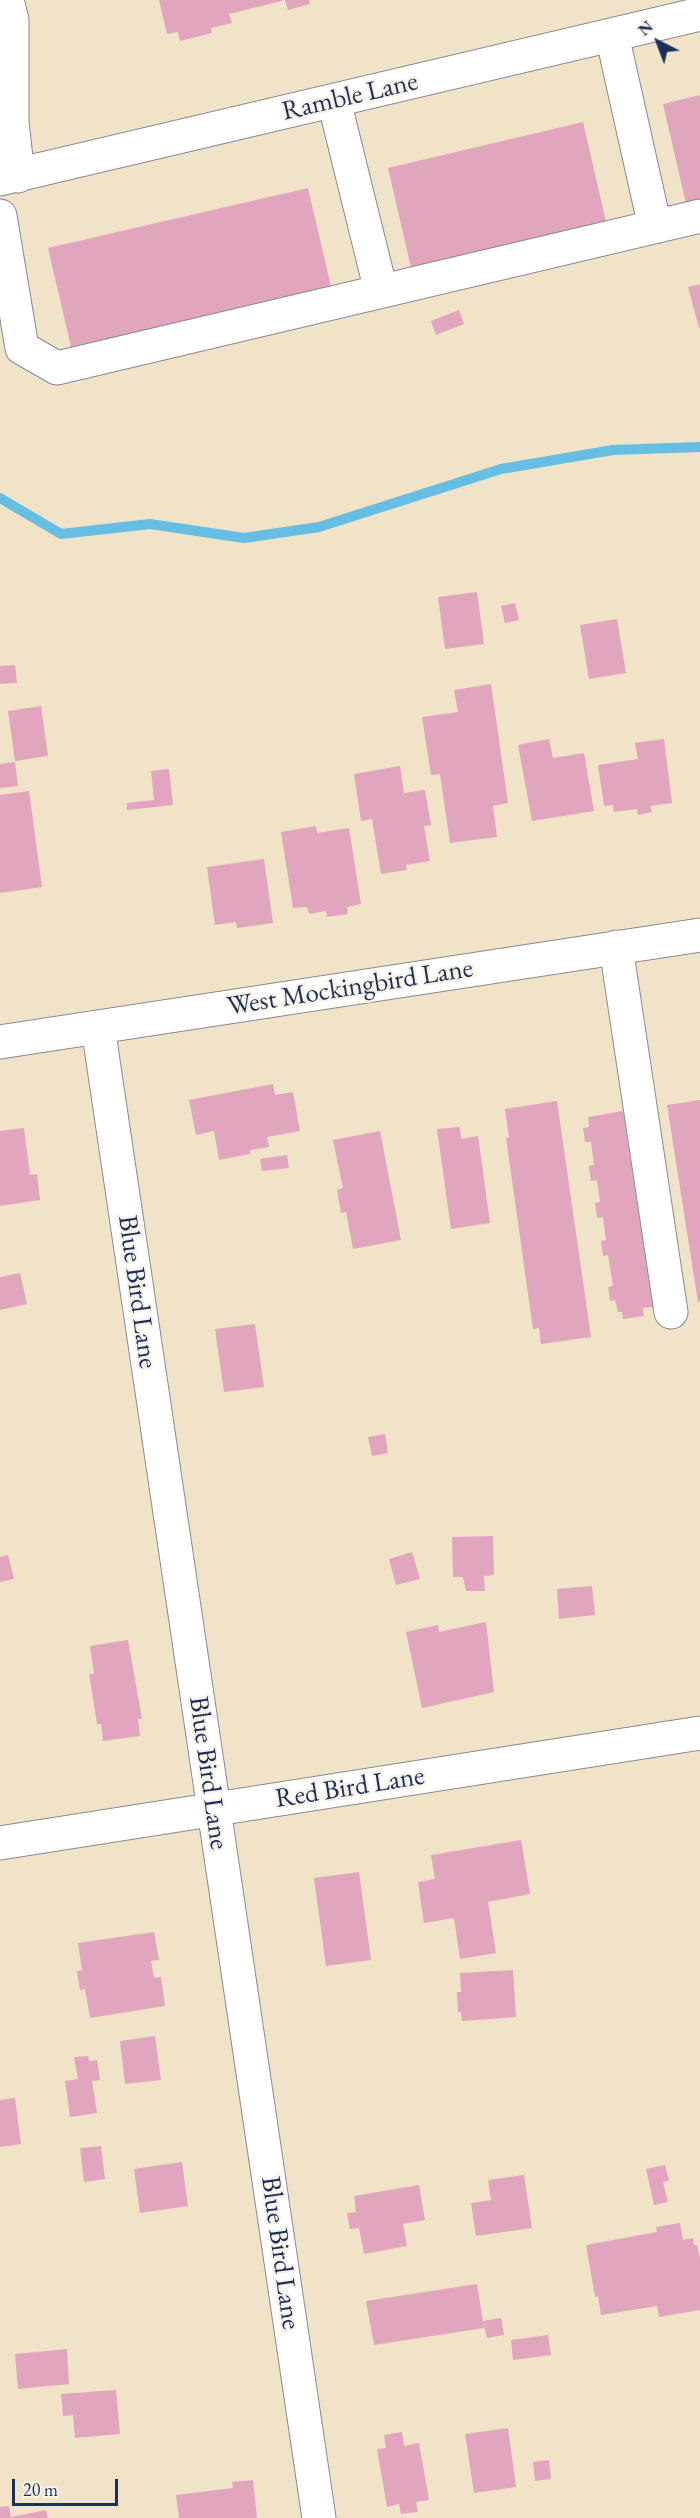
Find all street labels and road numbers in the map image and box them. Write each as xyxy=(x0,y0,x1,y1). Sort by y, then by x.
street label: Ramble Lane xyxy=(279,66,421,128)
street label: West Mockingbird Lane xyxy=(225,953,475,1023)
street label: Blue Bird Lane xyxy=(110,1213,164,1371)
street label: Blue Bird Lane xyxy=(181,1694,235,1852)
street label: Red Bird Lane xyxy=(273,1760,427,1816)
street label: Blue Bird Lane xyxy=(253,2174,307,2332)

